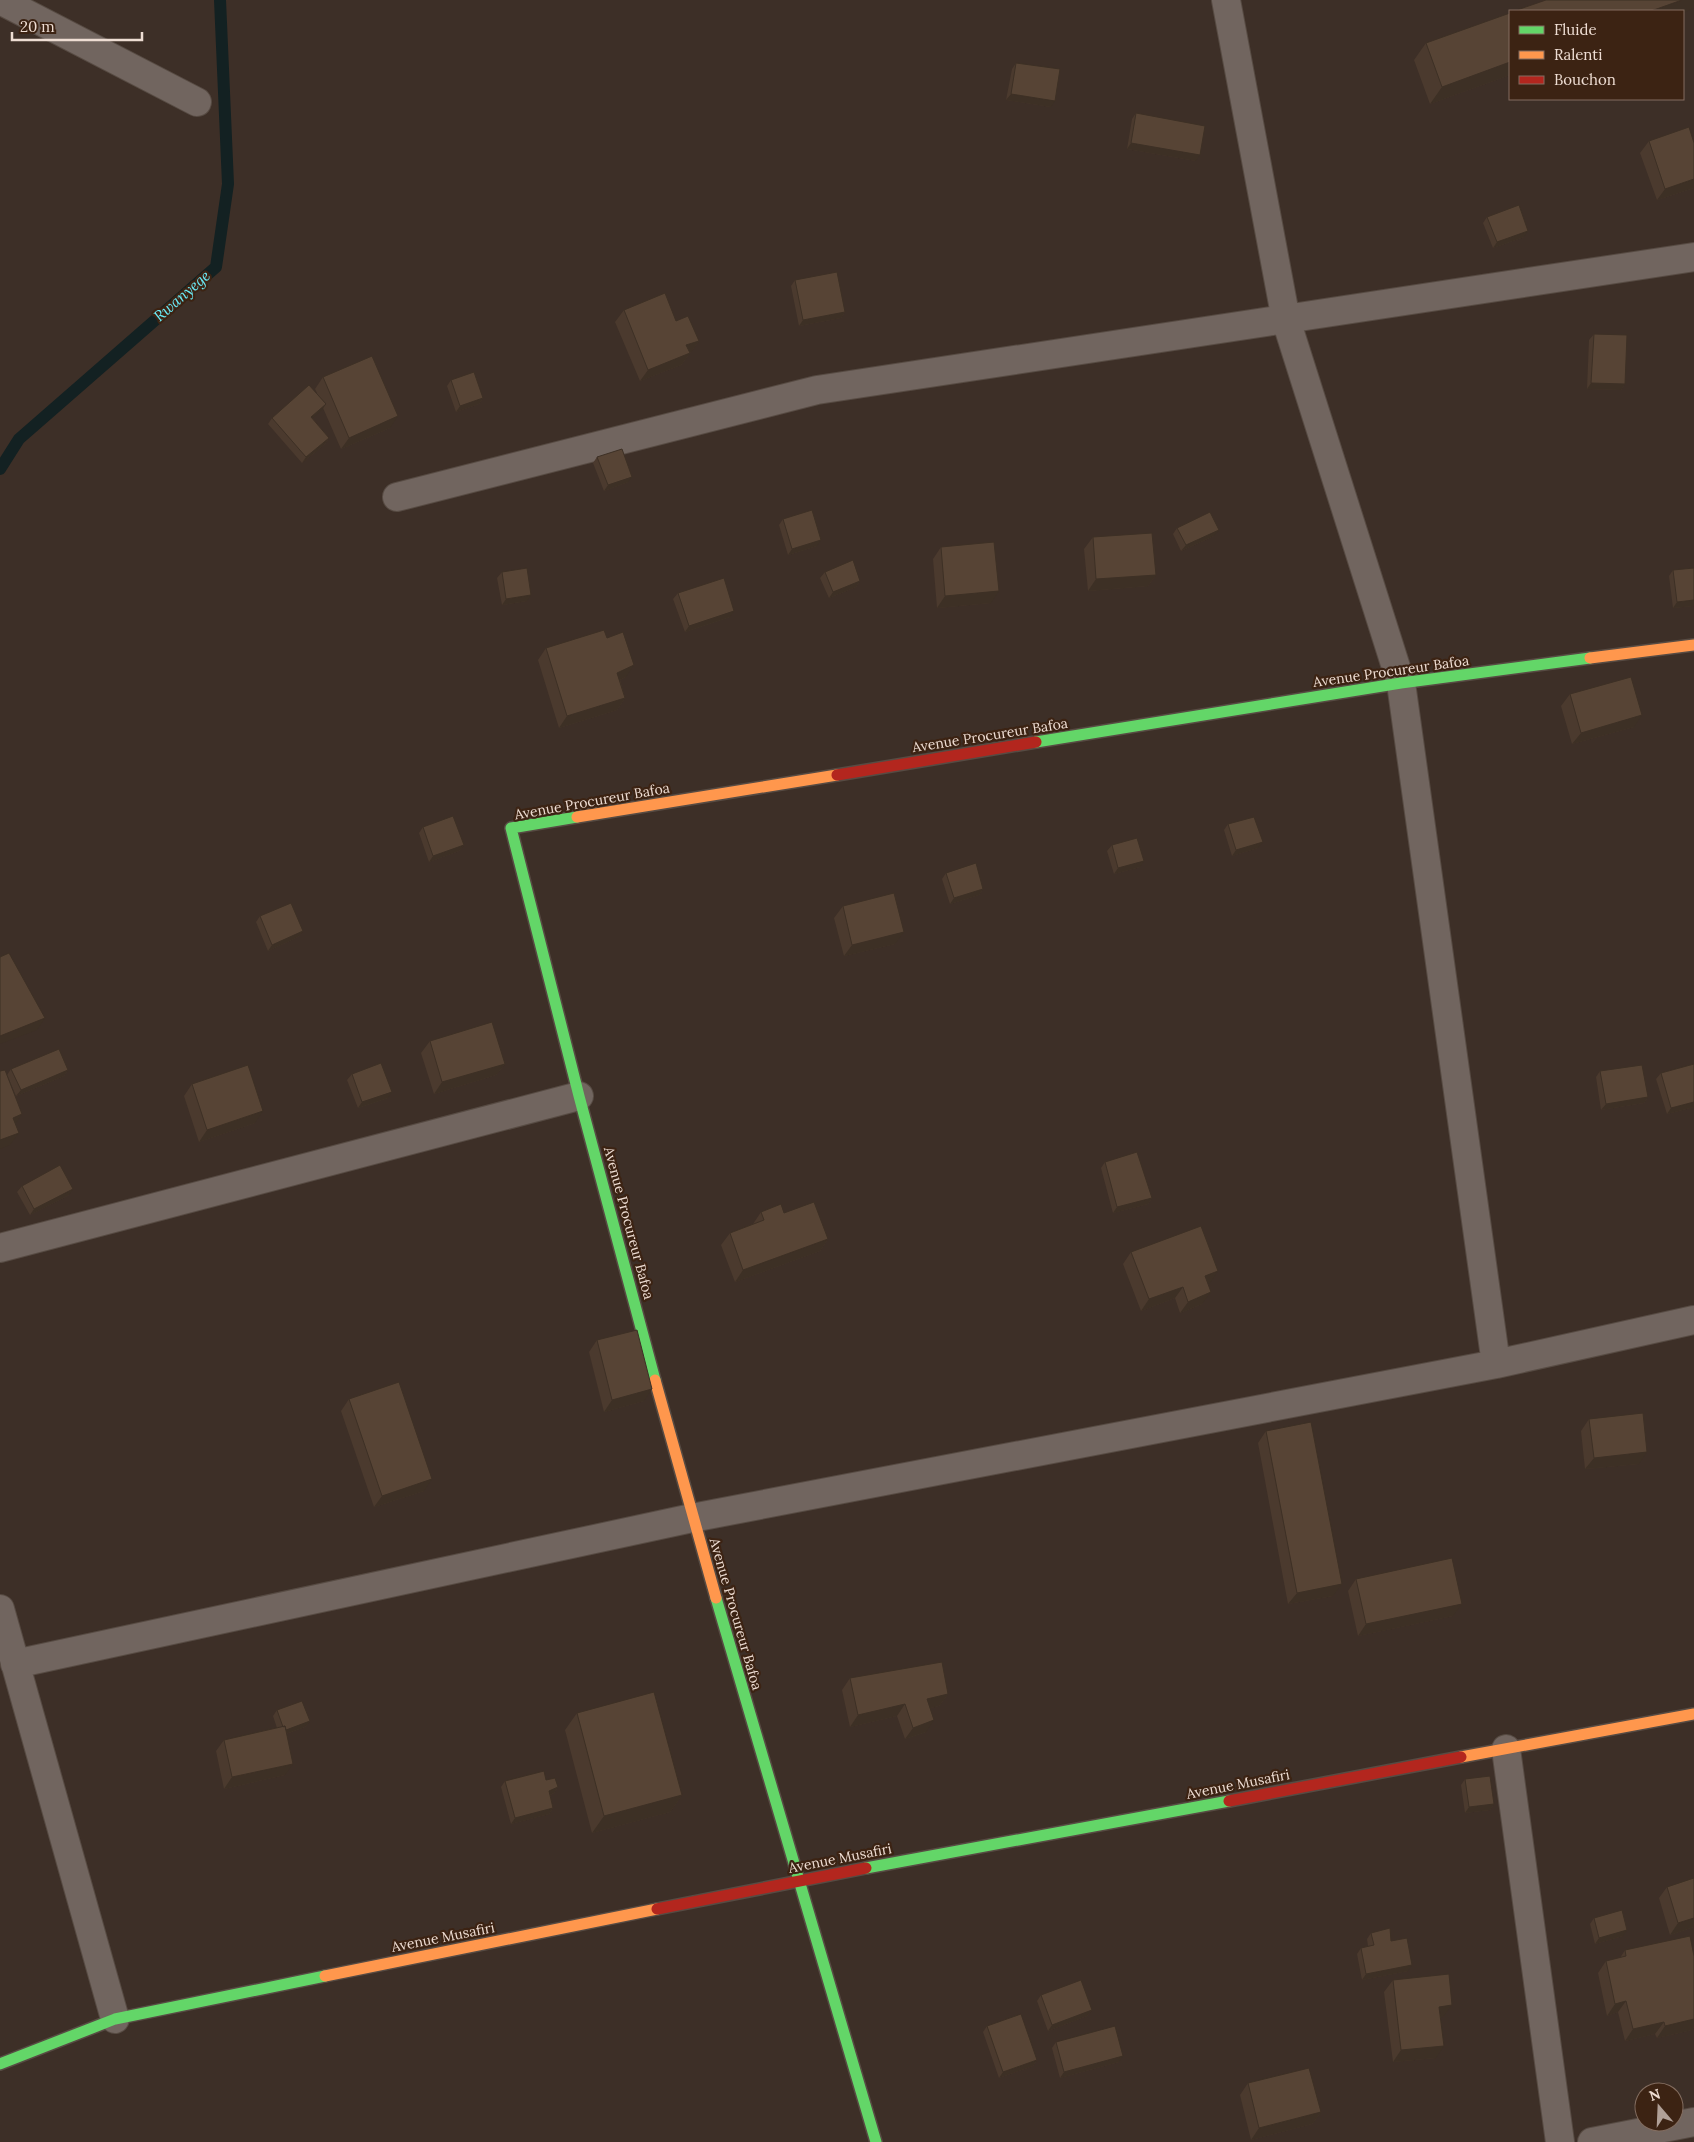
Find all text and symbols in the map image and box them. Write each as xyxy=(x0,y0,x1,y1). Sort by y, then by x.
scale bar xyxy=(12,10,142,42)
legend xyxy=(1509,10,1684,100)
text: 20 m xyxy=(20,17,55,36)
text: Fluide xyxy=(1554,20,1597,39)
text: Ralenti xyxy=(1554,45,1602,64)
text: Bouchon xyxy=(1554,70,1616,89)
water label: Rwanyege xyxy=(150,266,214,325)
street label: Avenue Procureur Bafoa xyxy=(1311,651,1470,691)
street label: Avenue Procureur Bafoa xyxy=(910,714,1069,756)
street label: Avenue Procureur Bafoa xyxy=(512,778,671,824)
street label: Avenue Procureur Bafoa xyxy=(600,1144,658,1301)
street label: Avenue Procureur Bafoa xyxy=(705,1535,766,1692)
street label: Avenue Musafiri xyxy=(1184,1765,1291,1803)
street label: Avenue Musafiri xyxy=(786,1839,893,1877)
street label: Avenue Musafiri xyxy=(389,1918,496,1956)
north arrow xyxy=(1634,2082,1684,2132)
text: N xyxy=(1647,2084,1663,2105)

